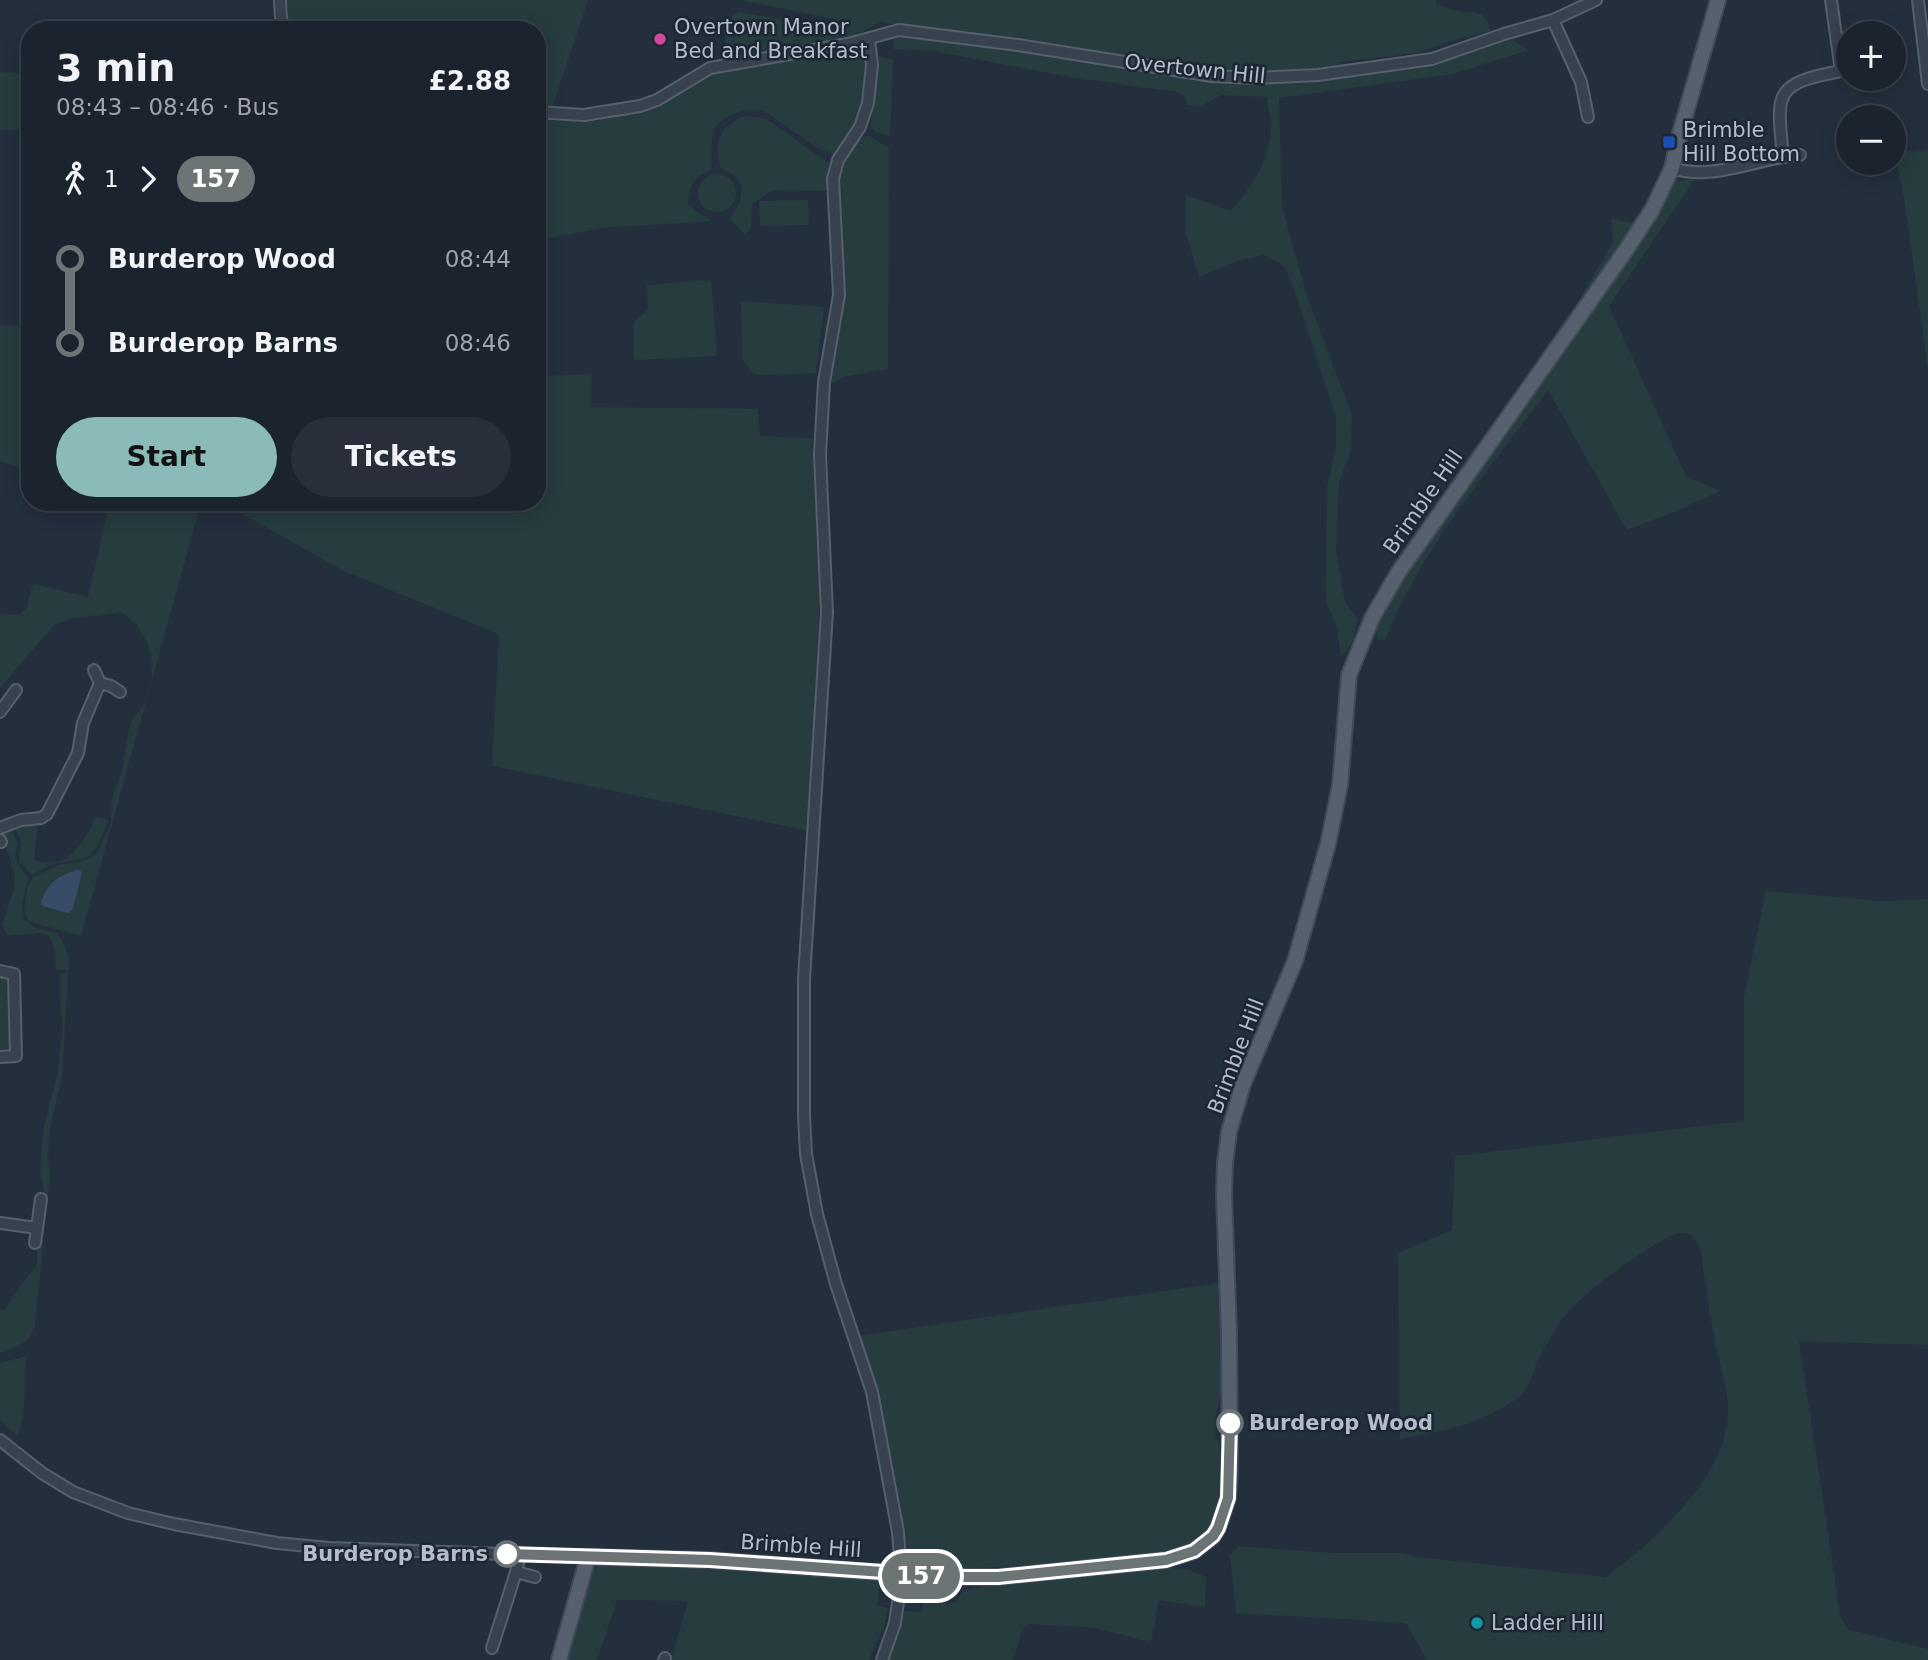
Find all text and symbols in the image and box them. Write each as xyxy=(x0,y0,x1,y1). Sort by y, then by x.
place label: Overtown Manor Bed and Breakfast xyxy=(674,15,867,63)
map controls xyxy=(1836,21,1906,175)
button: + xyxy=(1836,21,1906,91)
marker: Overtown Manor Bed and Breakfast xyxy=(652,31,668,47)
text: 3 min xyxy=(56,46,175,90)
street label: Overtown Hill xyxy=(1123,50,1267,88)
text: £2.88 xyxy=(429,66,511,96)
text: 08:43 – 08:46 · Bus xyxy=(56,94,279,120)
button: − xyxy=(1836,105,1906,175)
place label: Brimble Hill Bottom xyxy=(1683,118,1800,166)
marker: Brimble Hill Bottom xyxy=(1661,134,1677,150)
icon: walk xyxy=(56,160,94,198)
icon: forward xyxy=(129,160,167,198)
text: 157 xyxy=(191,165,241,193)
text: 1 xyxy=(104,166,119,192)
text: Burderop Wood xyxy=(108,244,336,274)
text: 08:44 xyxy=(445,246,511,272)
text: Burderop Barns xyxy=(108,328,338,358)
text: 08:46 xyxy=(445,330,511,356)
button: Start xyxy=(56,417,277,497)
button: Tickets xyxy=(291,417,511,497)
street label: Brimble Hill xyxy=(1378,445,1468,559)
street label: Brimble Hill xyxy=(1203,995,1269,1117)
marker: Burderop Wood xyxy=(1217,1410,1243,1436)
place label: Burderop Wood xyxy=(1249,1411,1433,1435)
street label: Brimble Hill xyxy=(740,1530,862,1562)
marker: Burderop Barns xyxy=(494,1541,520,1567)
place label: Burderop Barns xyxy=(302,1542,488,1566)
line badge: 157 xyxy=(881,1553,961,1599)
text: 157 xyxy=(896,1562,946,1590)
place label: Ladder Hill xyxy=(1491,1611,1604,1635)
marker: Ladder Hill xyxy=(1469,1615,1485,1631)

